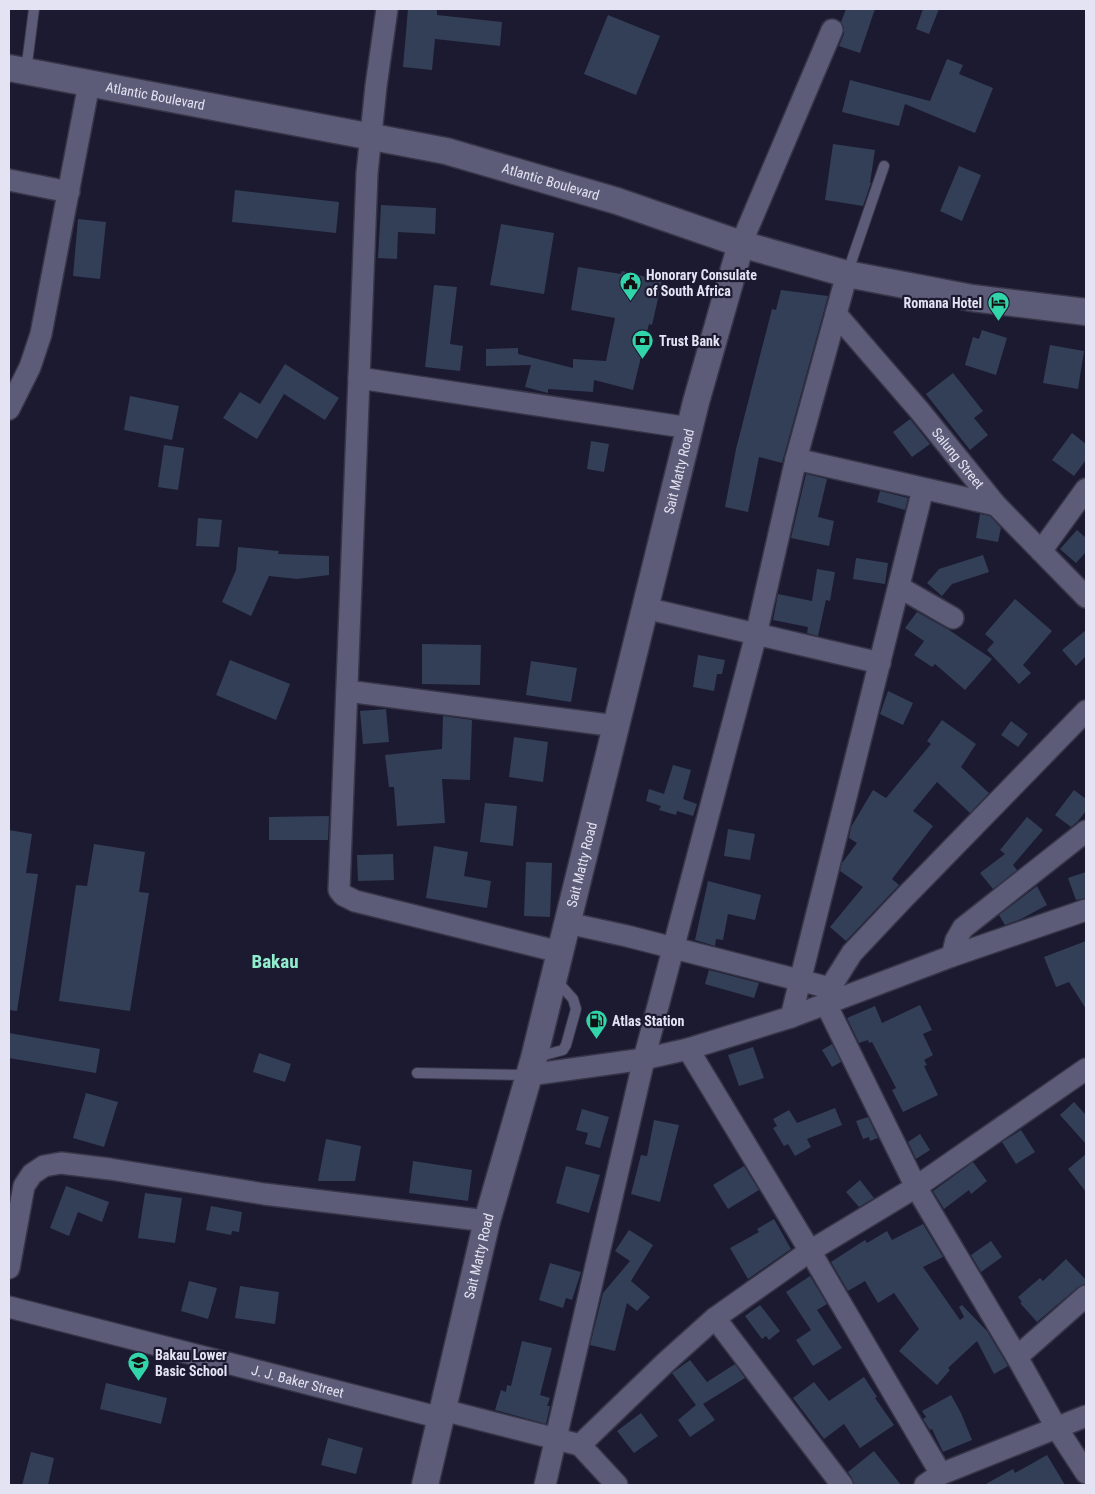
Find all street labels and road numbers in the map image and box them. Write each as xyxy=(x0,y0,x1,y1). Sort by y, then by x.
street label: Atlantic Boulevard xyxy=(104,79,206,113)
street label: Atlantic Boulevard xyxy=(500,160,601,203)
street label: Salung Street xyxy=(929,425,988,492)
street label: Sait Matty Road xyxy=(661,427,697,516)
street label: Sait Matty Road xyxy=(564,820,600,909)
street label: Sait Matty Road xyxy=(461,1212,497,1301)
street label: J. J. Baker Street xyxy=(250,1362,346,1401)

